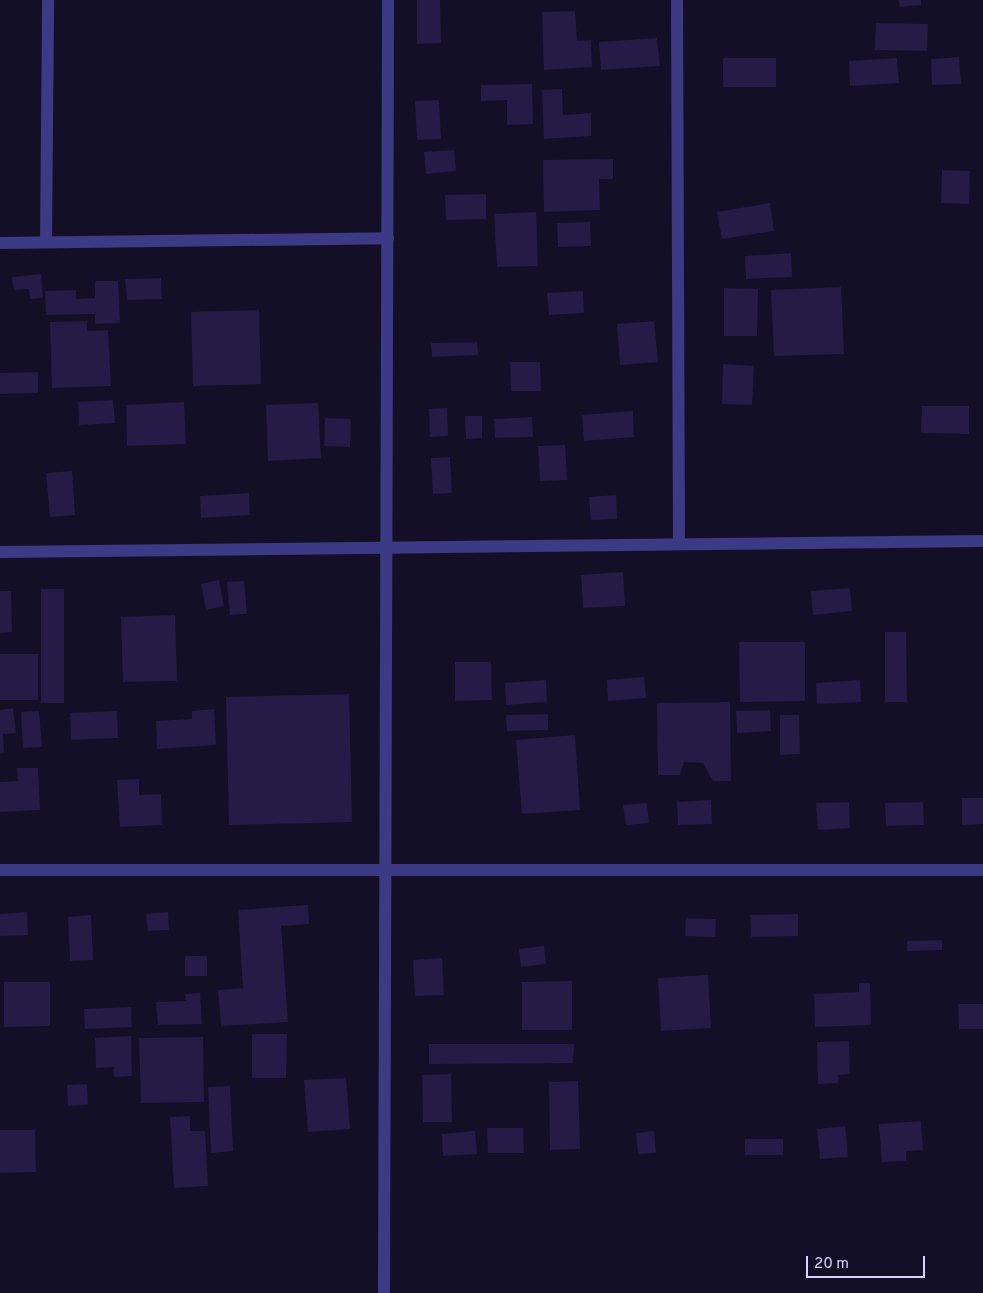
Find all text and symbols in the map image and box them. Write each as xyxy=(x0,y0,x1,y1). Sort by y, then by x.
scale bar xyxy=(808,1246,927,1278)
text: 20 m xyxy=(814,1255,849,1274)

